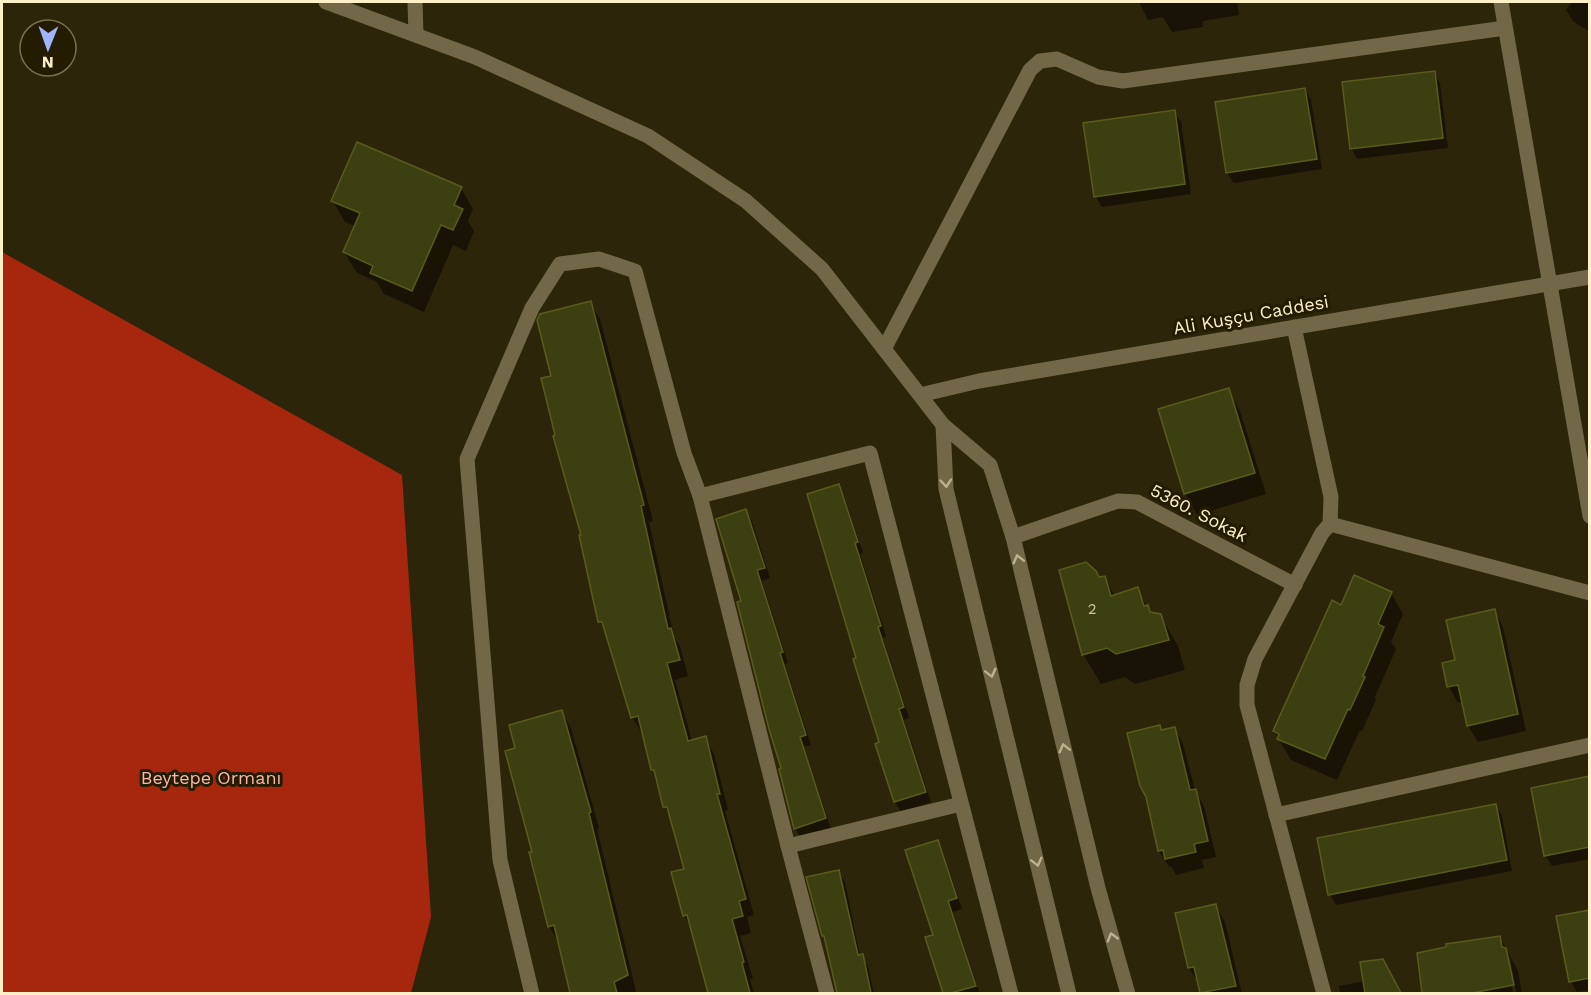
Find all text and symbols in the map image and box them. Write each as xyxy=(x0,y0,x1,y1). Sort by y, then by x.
north arrow xyxy=(18,18,78,78)
text: N xyxy=(42,53,54,72)
street label: Ali Kuşçu Caddesi xyxy=(1172,291,1330,339)
one-way arrow xyxy=(940,478,953,487)
street label: 5360. Sokak xyxy=(1147,479,1251,546)
one-way arrow xyxy=(1013,554,1026,564)
house number: 2 xyxy=(1088,600,1096,618)
one-way arrow xyxy=(984,667,997,677)
one-way arrow xyxy=(1059,743,1072,753)
park label: Beytepe Ormanı xyxy=(141,767,281,788)
one-way arrow xyxy=(1030,857,1043,867)
one-way arrow xyxy=(1107,932,1119,943)

